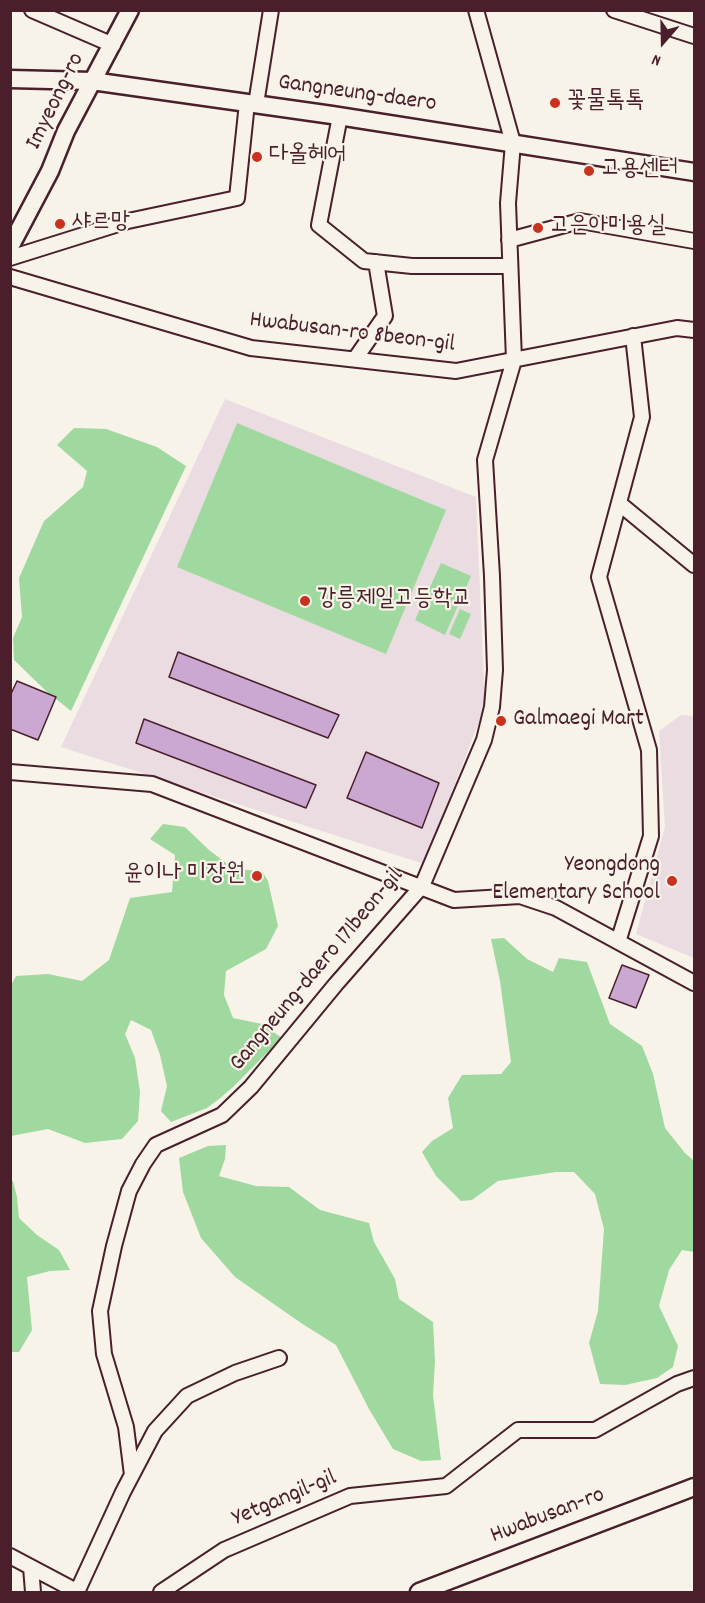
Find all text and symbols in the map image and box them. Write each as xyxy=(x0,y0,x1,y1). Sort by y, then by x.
north arrow xyxy=(633,12,693,72)
text: N xyxy=(649,47,664,72)
street label: Imyeong-ro xyxy=(21,49,93,155)
street label: Gangneung-daero xyxy=(276,70,438,120)
place label: 꽃물톡톡 xyxy=(567,89,644,117)
marker: 꽃물톡톡 xyxy=(548,96,562,110)
place label: 다올헤어 xyxy=(269,143,346,171)
marker: 다올헤어 xyxy=(250,150,264,164)
place label: 고용센터 xyxy=(601,157,678,185)
marker: 고용센터 xyxy=(582,164,596,178)
place label: 샤르망 xyxy=(72,210,130,238)
place label: 고은아미용실 xyxy=(550,214,666,242)
marker: 샤르망 xyxy=(53,217,67,231)
marker: 고은아미용실 xyxy=(531,221,545,235)
street label: Hwabusan-ro 8beon-gil xyxy=(248,307,456,361)
place label: 강릉제일고등학교 xyxy=(317,587,472,615)
marker: 강릉제일고등학교 xyxy=(298,594,312,608)
place label: Galmaegi Mart xyxy=(513,707,644,735)
marker: Galmaegi Mart xyxy=(494,714,508,728)
place label: Yeongdong Elementary School xyxy=(492,853,660,909)
place label: 윤이나 미장원 xyxy=(124,862,245,890)
street label: Gangneung-daero 171beon-gil xyxy=(225,864,411,1078)
marker: 윤이나 미장원 xyxy=(250,869,264,883)
marker: Yeongdong Elementary School xyxy=(665,874,679,888)
street label: Yetgangil-gil xyxy=(229,1465,341,1535)
street label: Hwabusan-ro xyxy=(487,1482,609,1552)

